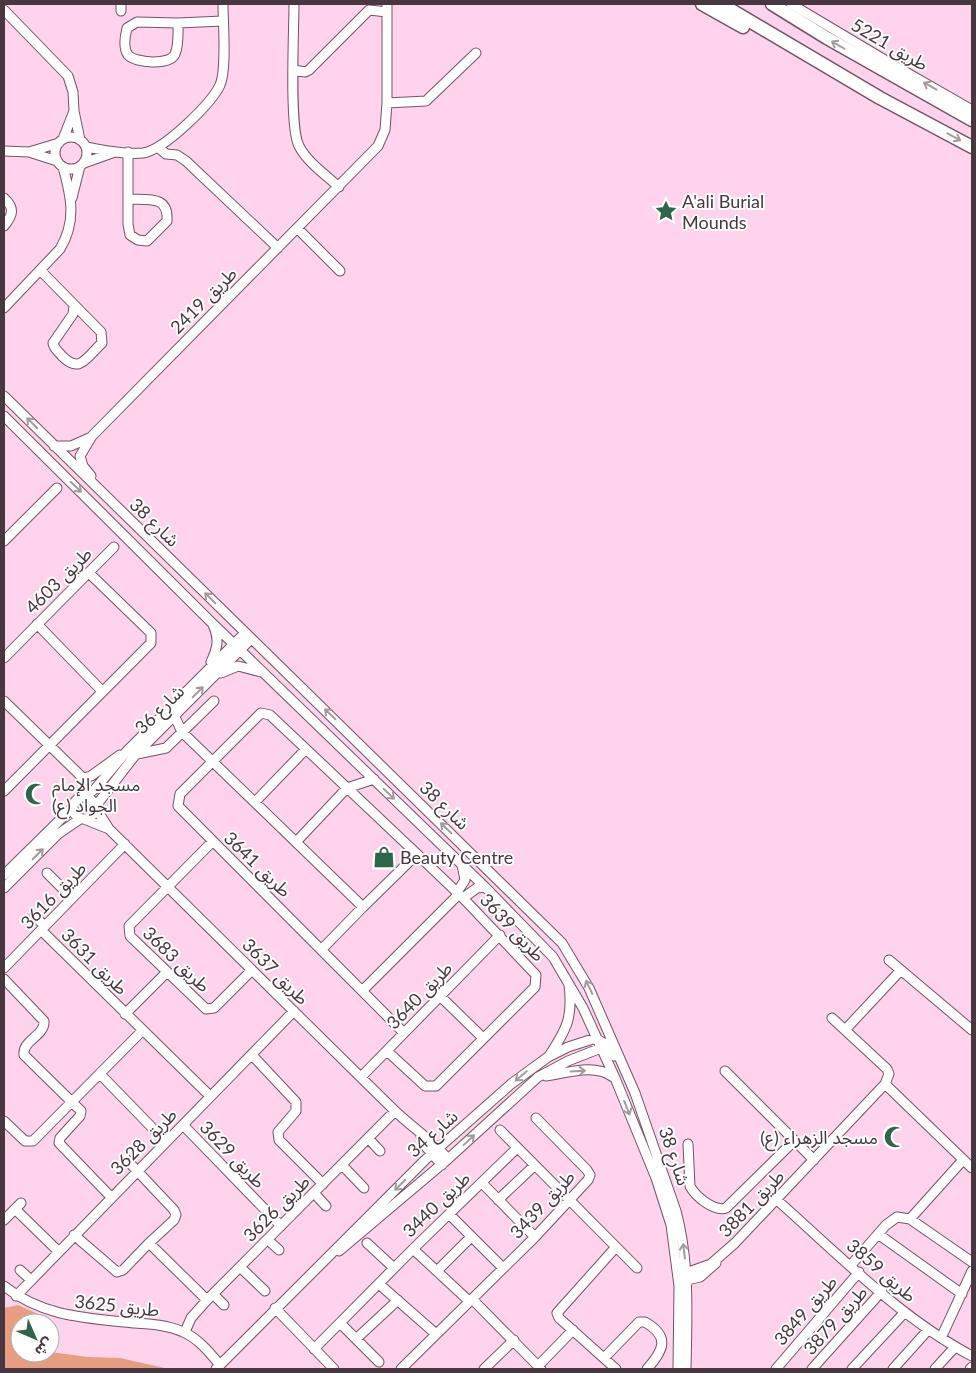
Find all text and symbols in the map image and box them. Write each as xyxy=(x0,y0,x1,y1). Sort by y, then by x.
street label: طريق 5221 xyxy=(847,13,932,76)
one-way arrow xyxy=(832,39,846,49)
one-way arrow xyxy=(922,81,937,91)
one-way arrow xyxy=(946,133,961,142)
place label: A'ali Burial Mounds xyxy=(682,190,764,233)
place icon: A'ali Burial Mounds xyxy=(653,198,679,224)
street label: طريق 2419 xyxy=(165,262,242,339)
one-way arrow xyxy=(25,417,38,429)
one-way arrow xyxy=(70,481,82,493)
street label: شارع 38 xyxy=(123,493,184,554)
street label: طريق 4603 xyxy=(20,542,97,619)
one-way arrow xyxy=(204,592,216,604)
street label: شارع 36 xyxy=(130,680,191,741)
one-way arrow xyxy=(192,686,204,698)
one-way arrow xyxy=(323,708,336,720)
place label: مسجد الإمام الجواد (ع) xyxy=(52,773,141,820)
street label: شارع 38 xyxy=(413,776,474,837)
mosque icon: مسجد الإمام الجواد (ع) xyxy=(23,781,49,807)
one-way arrow xyxy=(383,787,395,800)
one-way arrow xyxy=(440,822,452,834)
street label: طريق 3641 xyxy=(219,827,296,902)
shop icon: Beauty Centre xyxy=(371,844,397,870)
place label: Beauty Centre xyxy=(400,846,513,868)
one-way arrow xyxy=(32,847,44,860)
street label: طريق 3616 xyxy=(16,857,91,934)
street label: طريق 3639 xyxy=(475,888,550,966)
street label: طريق 3683 xyxy=(138,922,215,997)
street label: طريق 3631 xyxy=(56,923,133,1000)
street label: طريق 3637 xyxy=(237,933,314,1010)
street label: طريق 3640 xyxy=(382,957,457,1034)
one-way arrow xyxy=(583,980,593,995)
one-way arrow xyxy=(569,1066,585,1075)
one-way arrow xyxy=(515,1071,528,1082)
one-way arrow xyxy=(623,1100,633,1115)
street label: طريق 3628 xyxy=(105,1103,182,1180)
street label: شارع 34 xyxy=(402,1105,465,1164)
street label: طريق 3629 xyxy=(195,1116,270,1193)
street label: شارع 38 xyxy=(651,1124,695,1190)
mosque icon: مسجد الزهراء (ع) xyxy=(882,1124,908,1150)
place label: مسجد الزهراء (ع) xyxy=(760,1126,878,1152)
one-way arrow xyxy=(463,1134,476,1146)
street label: طريق 3439 xyxy=(505,1165,580,1243)
street label: طريق 3881 xyxy=(714,1165,789,1242)
street label: طريق 3440 xyxy=(398,1167,475,1242)
street label: طريق 3626 xyxy=(238,1170,315,1247)
one-way arrow xyxy=(394,1178,406,1191)
street label: طريق 3859 xyxy=(842,1234,921,1307)
one-way arrow xyxy=(679,1243,689,1259)
street label: طريق 3849 xyxy=(769,1271,842,1350)
street label: طريق 3879 xyxy=(798,1281,872,1360)
street label: طريق 3625 xyxy=(73,1290,160,1321)
north arrow xyxy=(10,1313,60,1363)
text: ش xyxy=(32,1335,57,1360)

